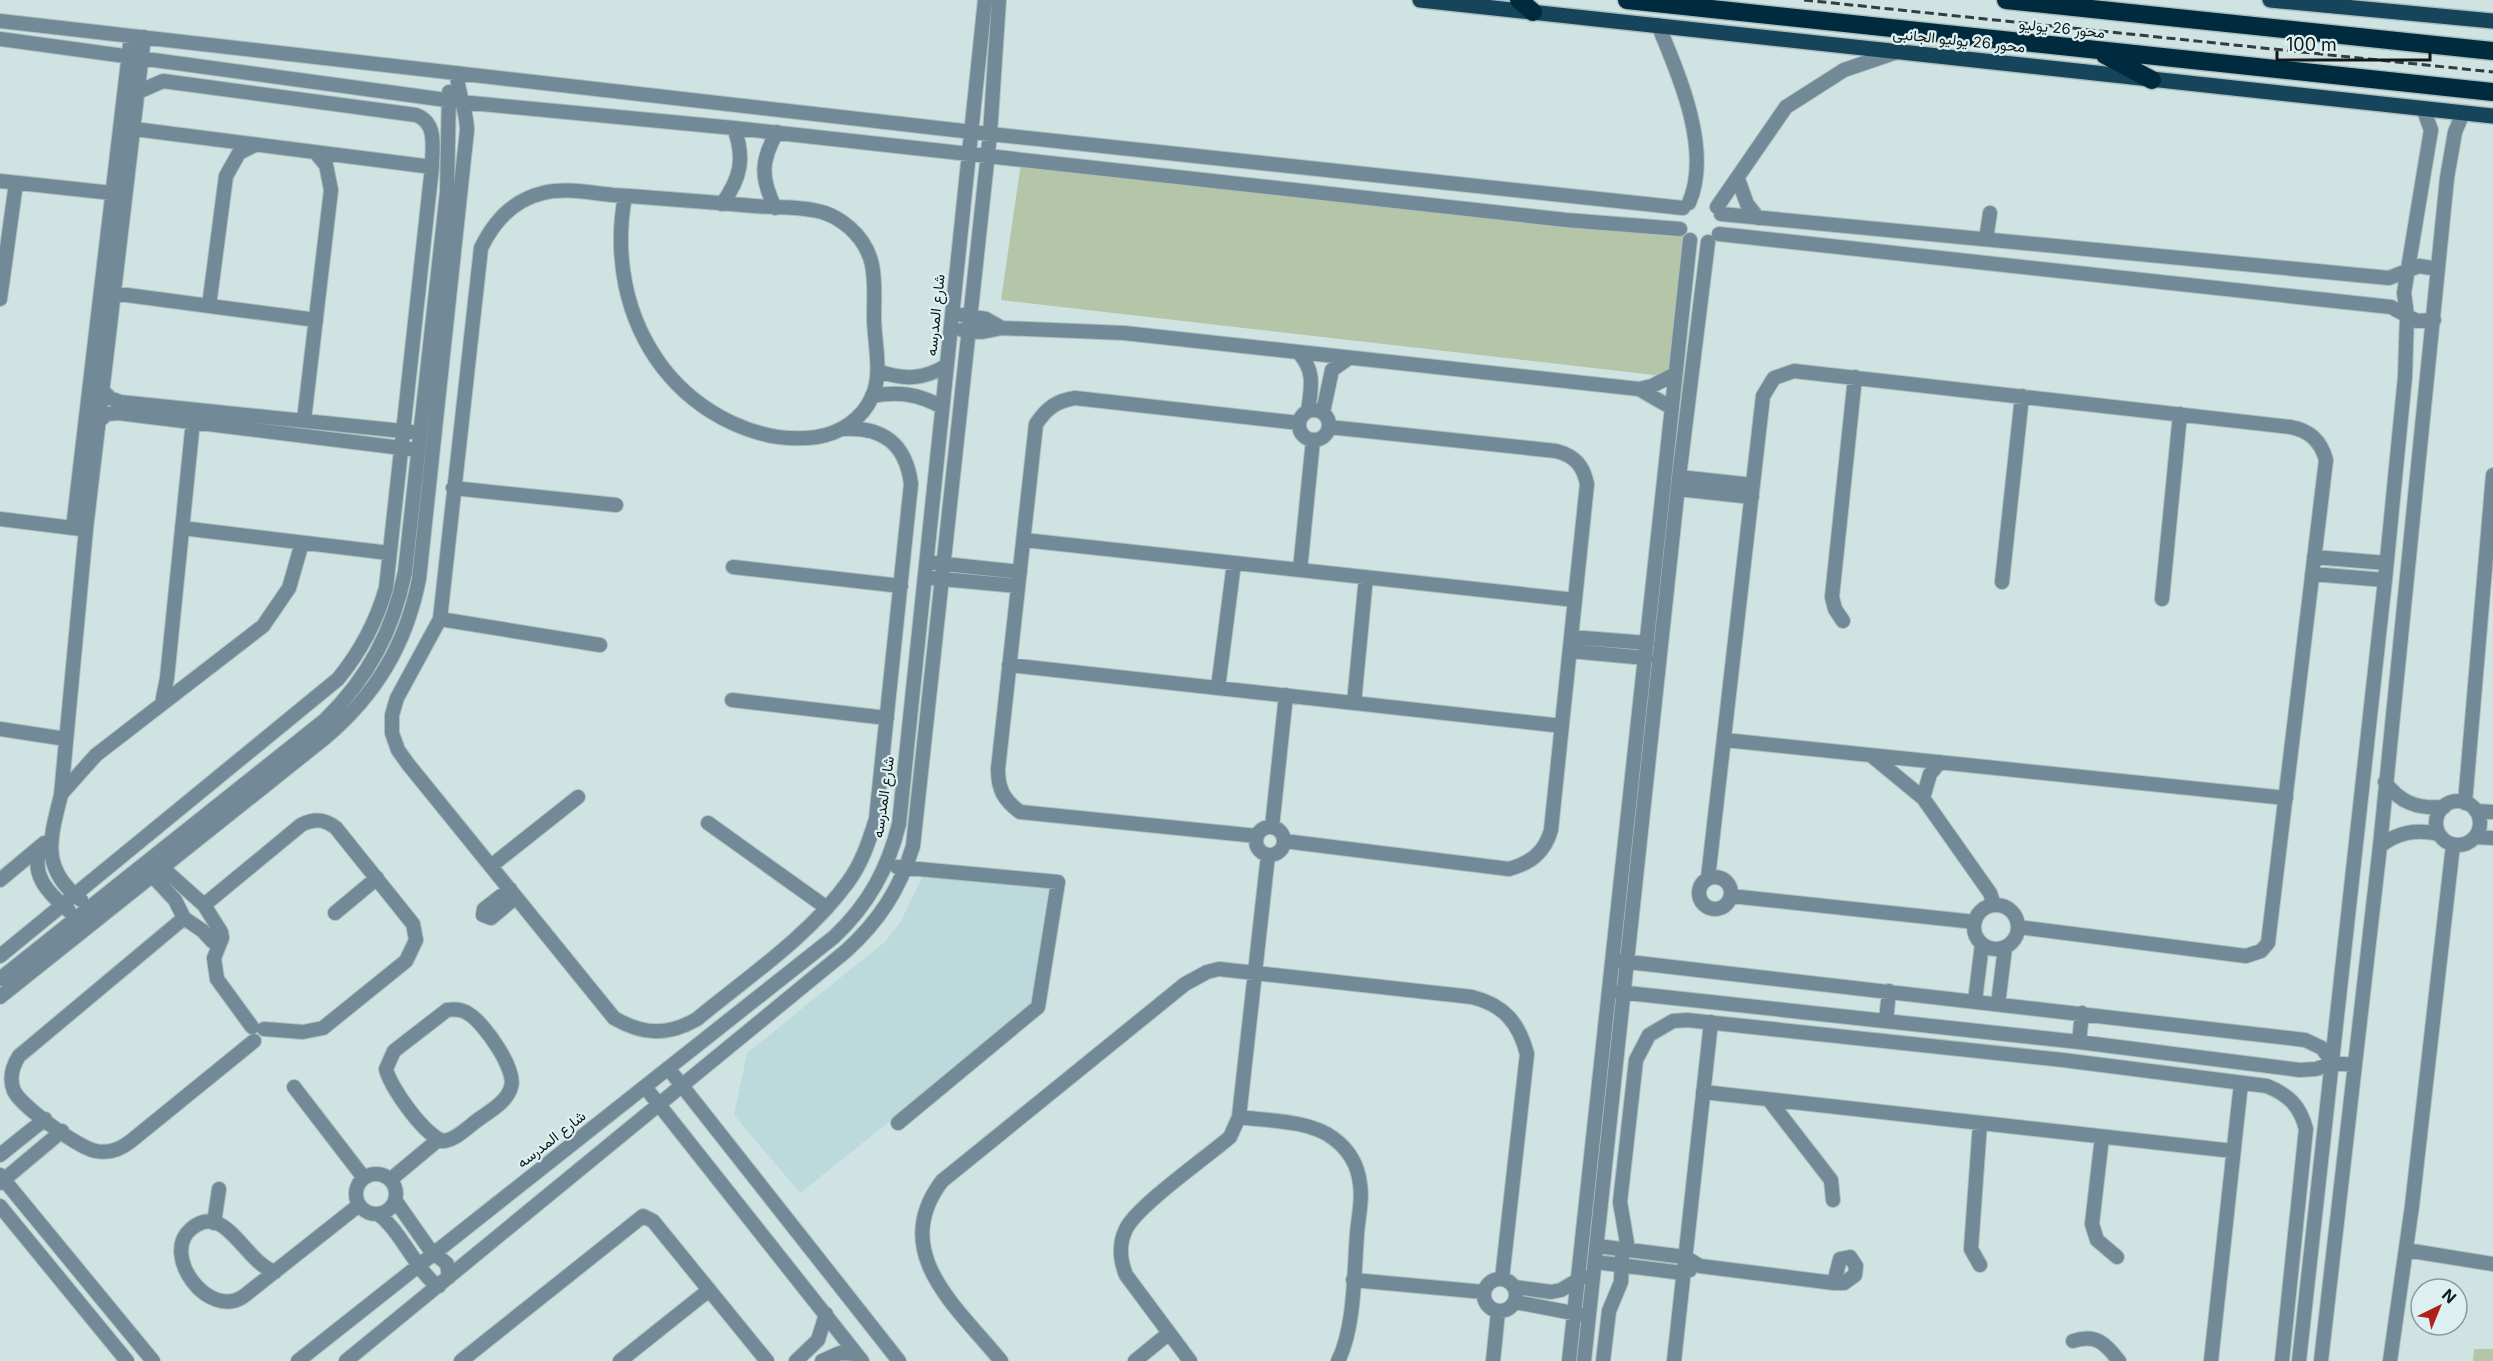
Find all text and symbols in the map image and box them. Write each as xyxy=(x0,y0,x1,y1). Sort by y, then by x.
street label: محور 26 يوليو xyxy=(2018,14,2106,42)
street label: محور 26 يوليو الجانبى xyxy=(1892,24,2026,57)
scale bar xyxy=(2277,24,2430,62)
text: 100 m xyxy=(2286,34,2337,55)
street label: شارع المدرسه xyxy=(921,273,951,357)
street label: شارع المدرسه xyxy=(868,755,900,839)
street label: شارع المدرسه xyxy=(513,1106,591,1173)
north arrow xyxy=(2409,1277,2469,1337)
text: N xyxy=(2438,1285,2461,1308)

